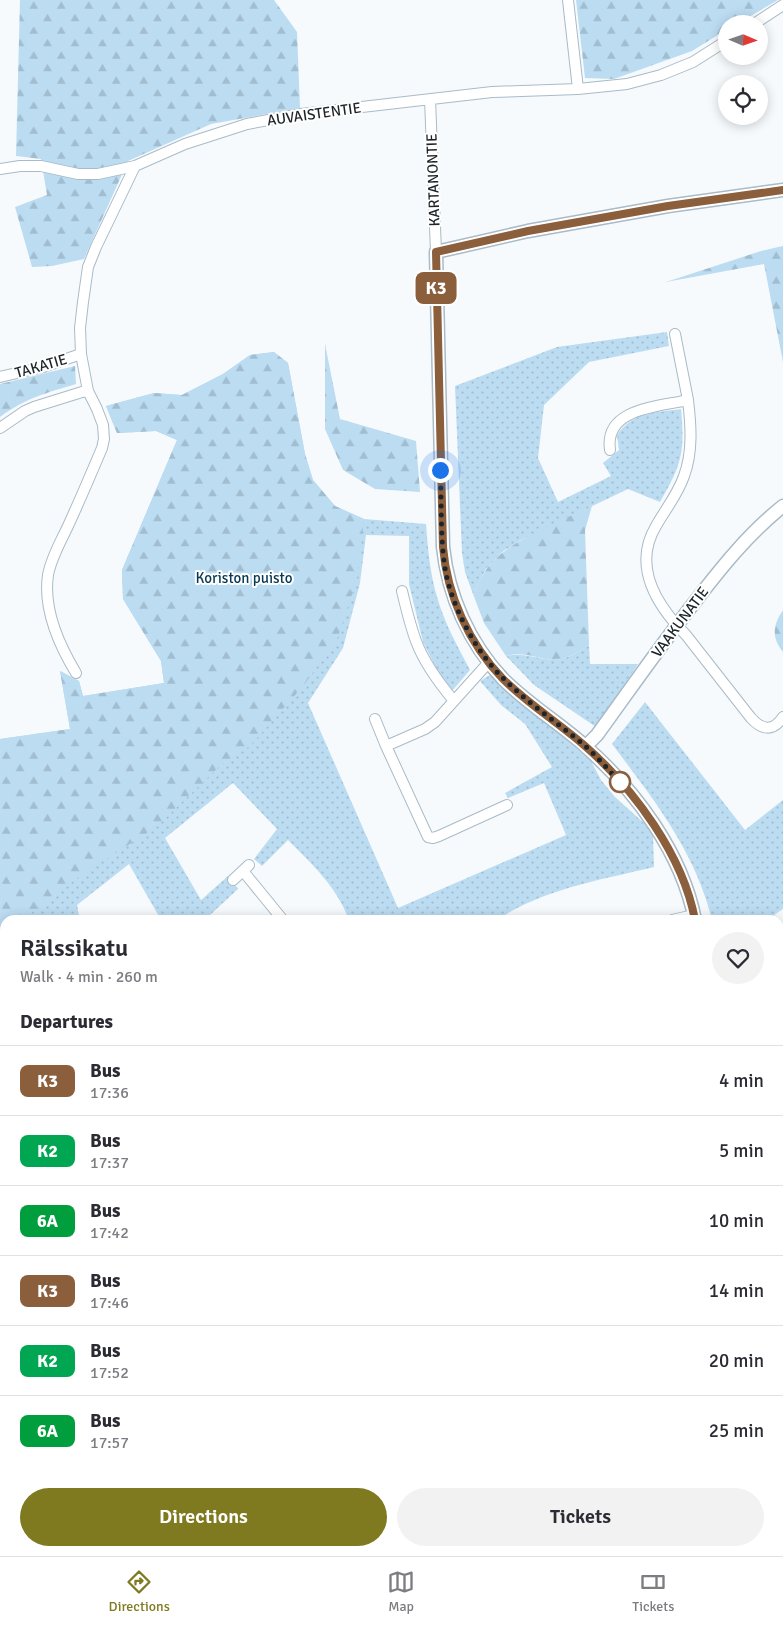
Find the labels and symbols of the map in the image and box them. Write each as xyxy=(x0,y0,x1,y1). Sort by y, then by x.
north arrow xyxy=(718,15,768,65)
street label: AUVAISTENTIE xyxy=(266,99,362,129)
street label: KARTANONTIE xyxy=(422,133,444,227)
line badge: K3 xyxy=(414,272,458,304)
street label: TAKATIE xyxy=(13,350,69,382)
your location xyxy=(428,458,453,483)
park label: Koriston puisto xyxy=(196,569,293,587)
street label: VAAKUNATIE xyxy=(648,583,712,661)
unlabelled marker xyxy=(609,771,631,793)

